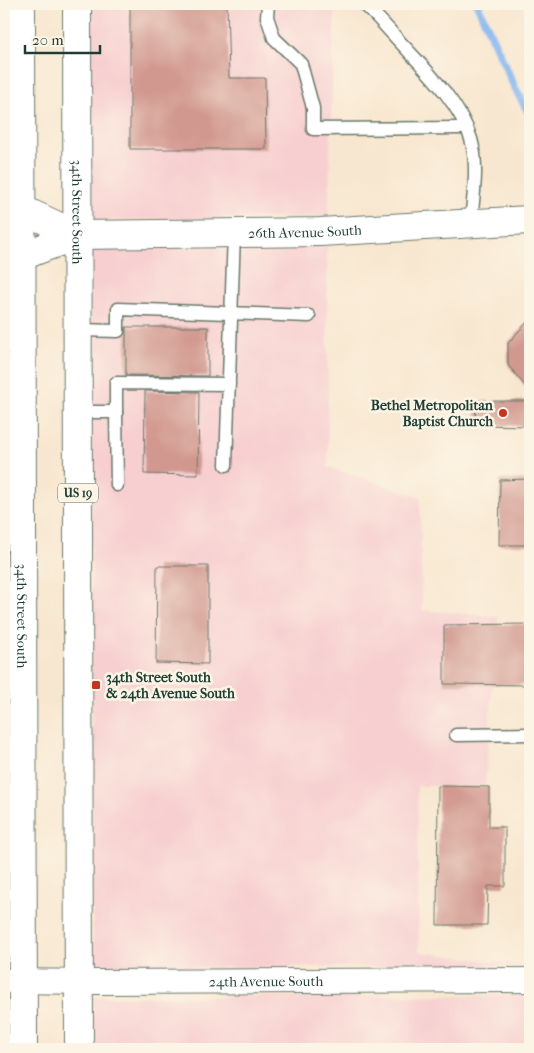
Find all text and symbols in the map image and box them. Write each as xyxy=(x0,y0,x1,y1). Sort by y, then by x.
scale bar xyxy=(25,22,100,54)
text: 20 m xyxy=(32,31,64,49)
street label: 34th Street South xyxy=(69,160,86,265)
street label: 26th Avenue South xyxy=(248,221,362,241)
place label: Bethel Metropolitan Baptist Church xyxy=(371,397,494,430)
marker: Bethel Metropolitan Baptist Church xyxy=(497,407,509,419)
road number: US 19 xyxy=(58,483,98,502)
street label: 34th Street South xyxy=(14,564,31,669)
place label: 34th Street South & 24th Avenue South xyxy=(106,669,236,702)
marker: 34th Street South & 24th Avenue South xyxy=(90,679,102,691)
street label: 24th Avenue South xyxy=(209,972,323,990)

